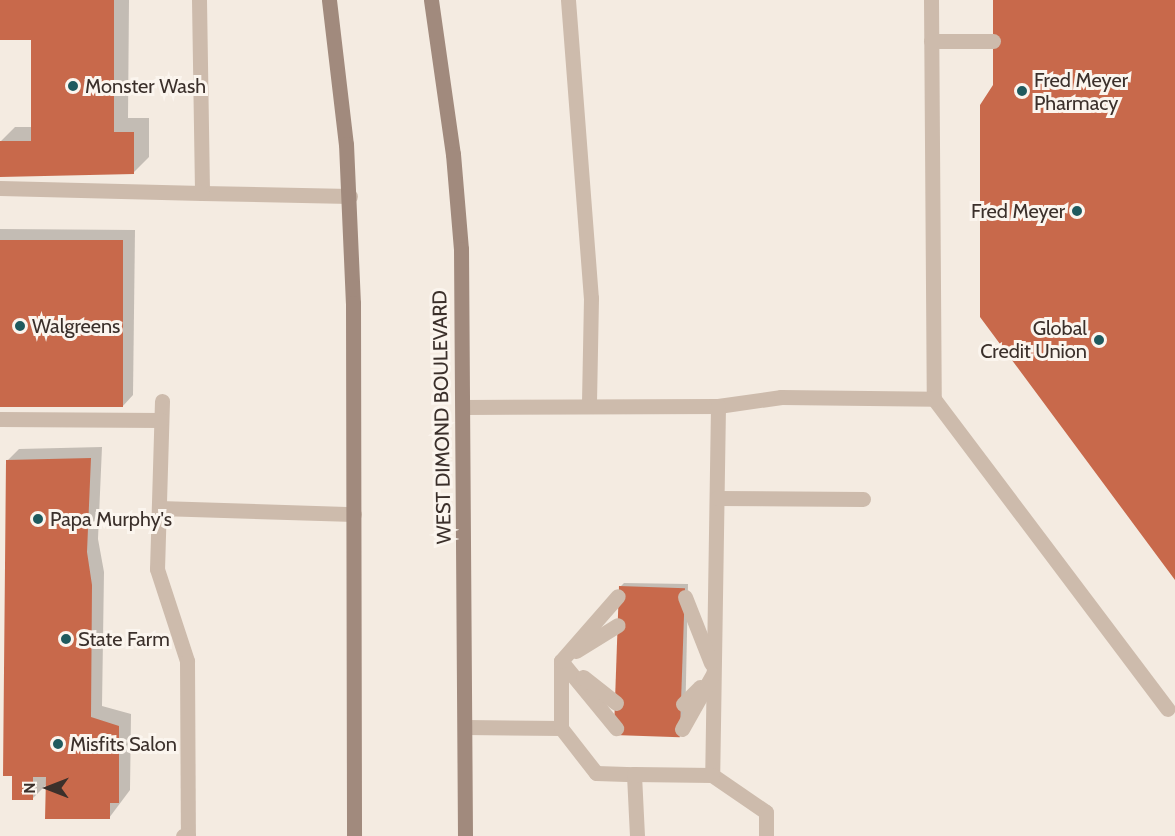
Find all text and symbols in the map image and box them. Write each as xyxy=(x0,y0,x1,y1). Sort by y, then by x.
place label: Fred Meyer Pharmacy xyxy=(1034,68,1128,115)
place label: Monster Wash xyxy=(85,74,206,98)
marker: Monster Wash xyxy=(66,79,80,93)
marker: Fred Meyer Pharmacy xyxy=(1015,84,1029,98)
place label: Fred Meyer xyxy=(971,199,1065,223)
marker: Fred Meyer xyxy=(1070,204,1084,218)
street label: WEST DIMOND BOULEVARD xyxy=(428,290,456,544)
place label: Walgreens xyxy=(32,314,120,338)
place label: Global Credit Union xyxy=(980,316,1087,363)
marker: Walgreens xyxy=(13,319,27,333)
marker: Global Credit Union xyxy=(1092,333,1106,347)
place label: Papa Murphy's xyxy=(50,507,172,531)
marker: Papa Murphy's xyxy=(31,512,45,526)
place label: State Farm xyxy=(78,627,170,651)
marker: State Farm xyxy=(59,632,73,646)
place label: Misfits Salon xyxy=(70,732,177,756)
marker: Misfits Salon xyxy=(51,737,65,751)
north arrow xyxy=(18,758,78,818)
text: N xyxy=(20,782,39,794)

